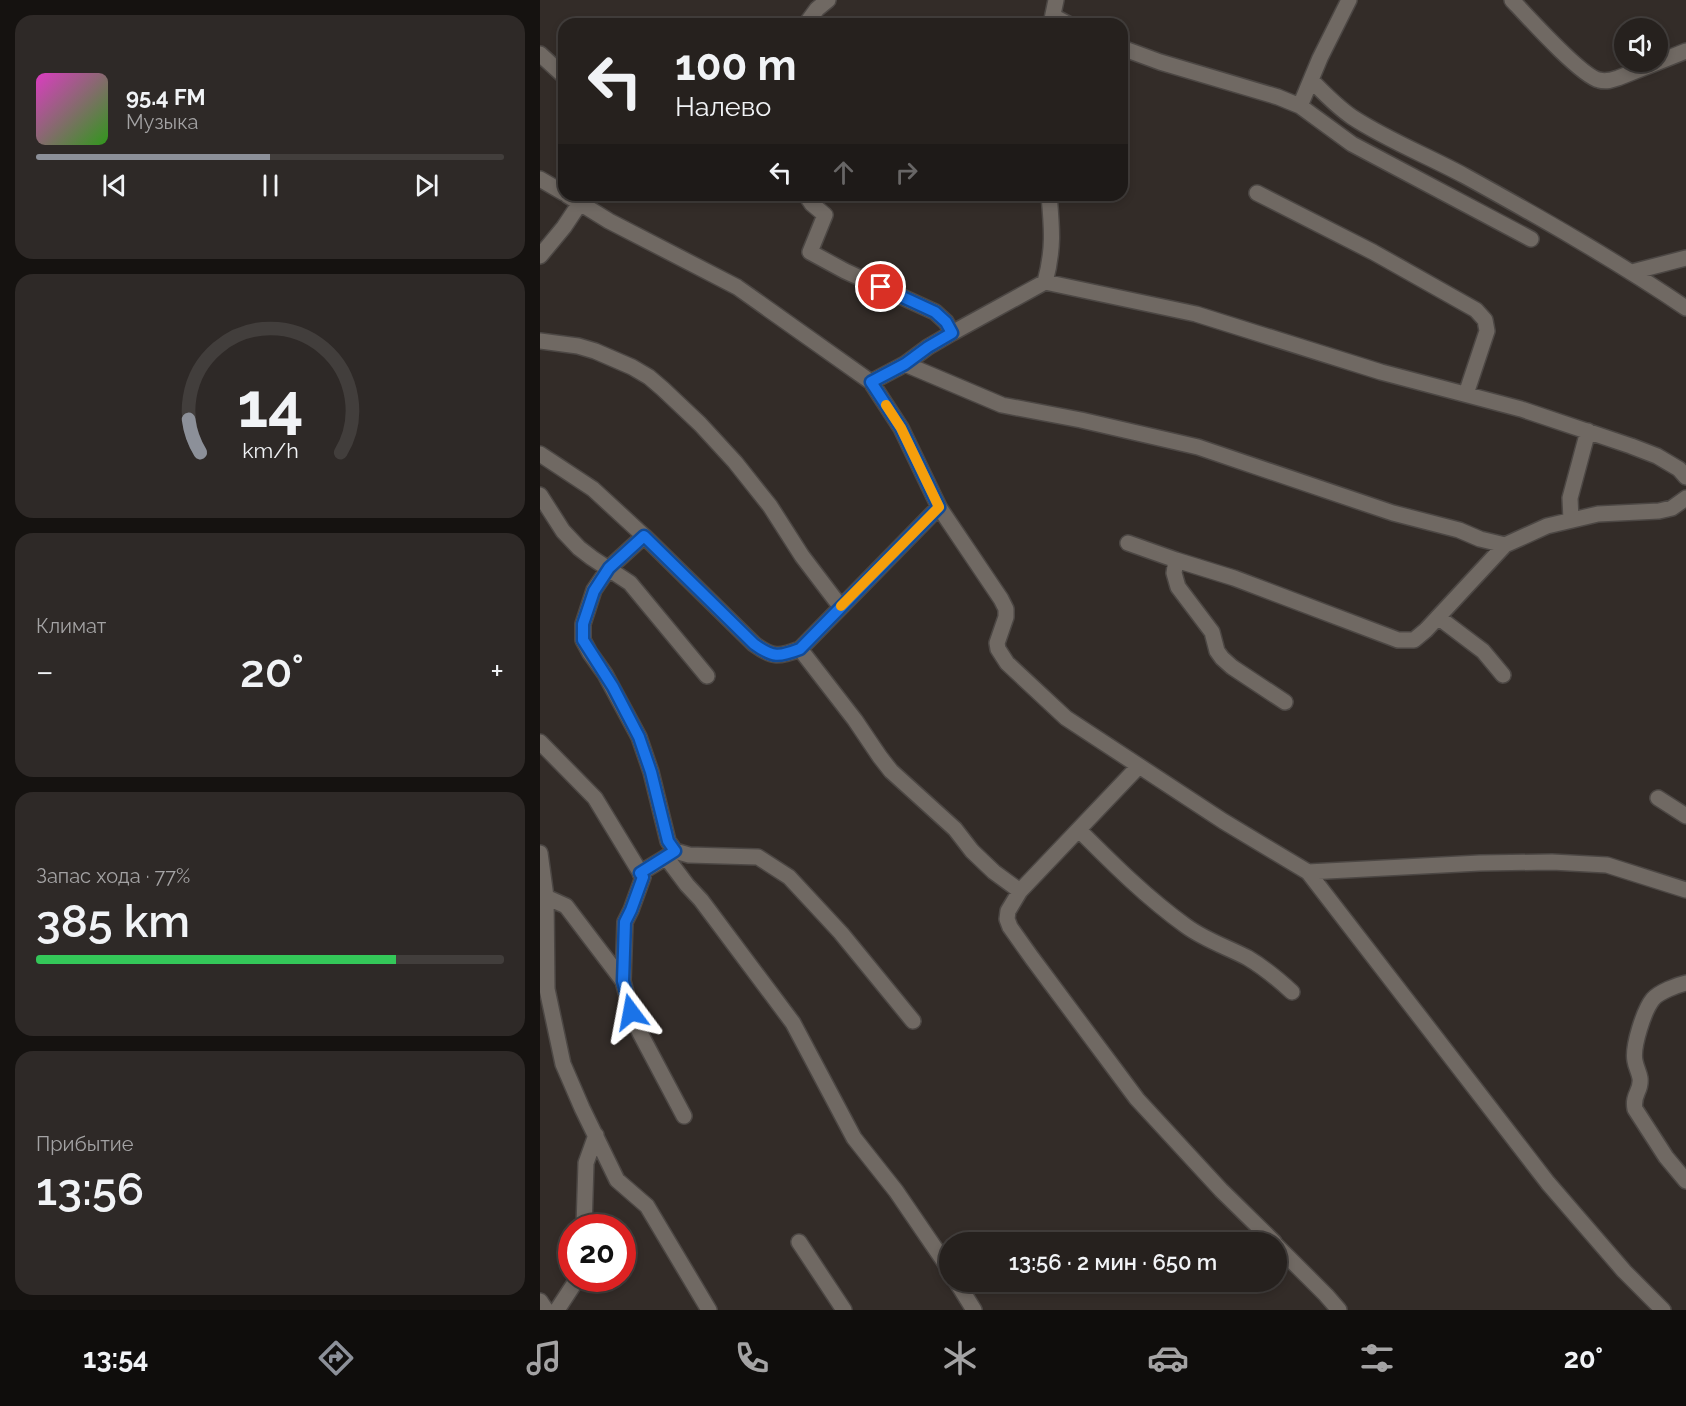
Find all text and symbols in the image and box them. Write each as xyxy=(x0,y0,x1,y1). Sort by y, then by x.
map controls xyxy=(1614,18,1668,72)
button: sound xyxy=(1614,18,1668,72)
text: 100 m xyxy=(675,41,797,90)
icon: left xyxy=(576,42,654,120)
text: 95.4 FM xyxy=(126,84,206,110)
text: Налево xyxy=(675,91,771,122)
text: Музыка xyxy=(126,110,198,134)
icon: left xyxy=(764,156,797,189)
icon: ahead xyxy=(827,156,860,189)
icon: right xyxy=(890,156,923,189)
icon: previous xyxy=(98,169,131,202)
icon: pause xyxy=(254,169,287,202)
icon: next xyxy=(410,169,443,202)
pin xyxy=(855,261,906,312)
icon: arrive xyxy=(864,270,897,303)
text: 14 xyxy=(237,368,303,442)
text: km/h xyxy=(242,438,298,463)
text: Климат xyxy=(36,614,106,638)
text: 20° xyxy=(240,645,304,698)
text: − xyxy=(36,652,54,691)
text: + xyxy=(490,652,504,691)
text: Запас хода · 77% xyxy=(36,864,190,888)
text: 385 km xyxy=(36,895,190,948)
position arrow xyxy=(599,980,663,1044)
text: Прибытие xyxy=(36,1132,133,1156)
text: 13:56 xyxy=(36,1163,144,1216)
speed limit sign: 20 xyxy=(558,1214,636,1292)
text: 13:56 · 2 мин · 650 m xyxy=(1009,1249,1217,1275)
icon: directions xyxy=(315,1337,357,1379)
icon: music xyxy=(523,1337,565,1379)
icon: phone xyxy=(731,1337,773,1379)
icon: climate xyxy=(939,1337,981,1379)
icon: car xyxy=(1147,1337,1189,1379)
icon: filters xyxy=(1356,1337,1398,1379)
text: 13:54 xyxy=(83,1343,149,1374)
text: 20° xyxy=(1564,1343,1603,1374)

